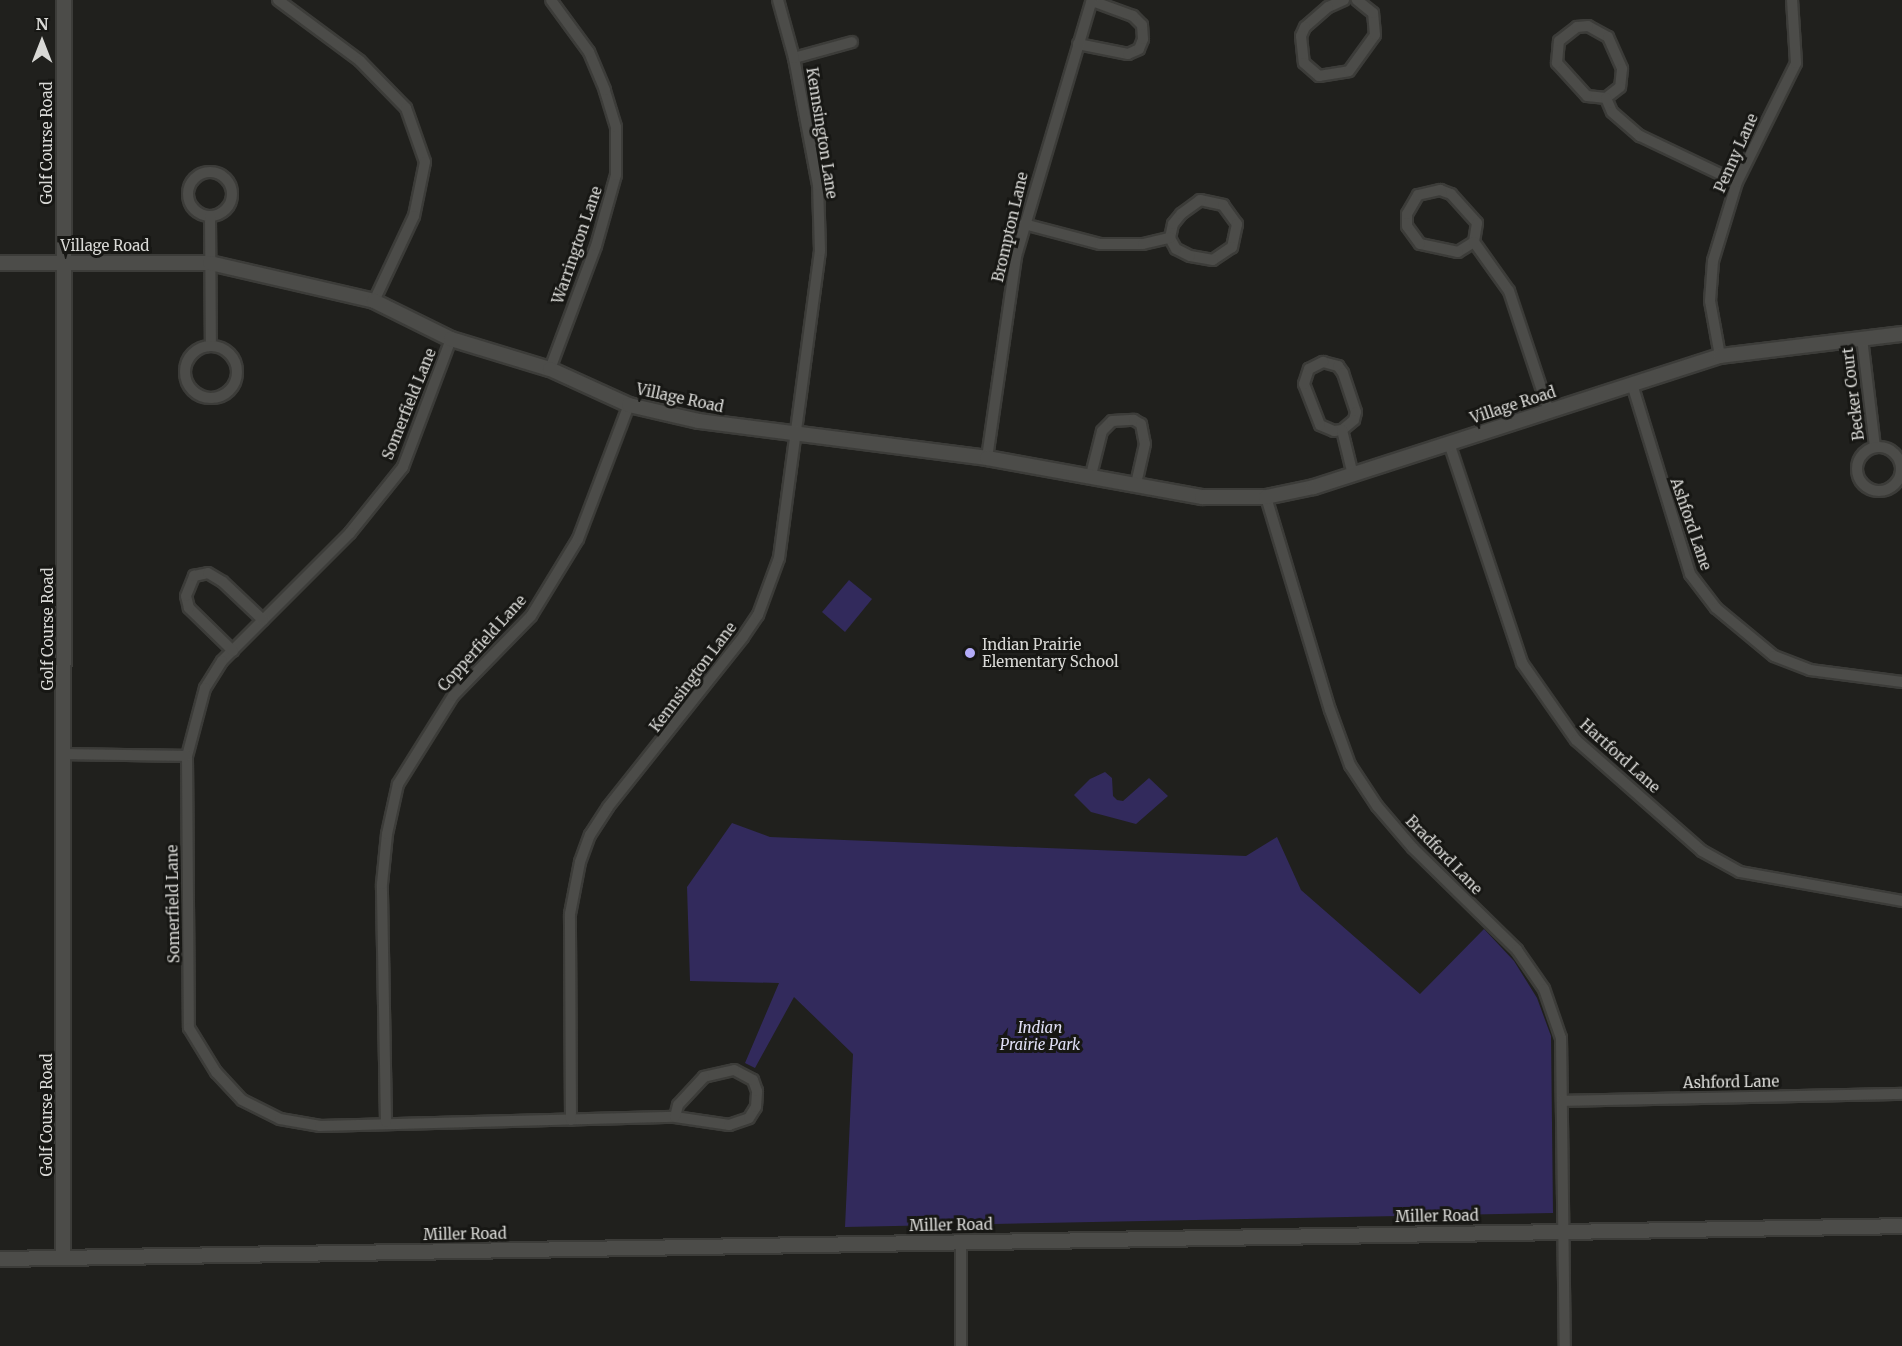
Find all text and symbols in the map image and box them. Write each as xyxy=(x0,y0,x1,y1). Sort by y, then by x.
north arrow xyxy=(12,12,72,72)
text: N xyxy=(36,14,48,34)
street label: Kennsington Lane xyxy=(803,66,841,200)
street label: Golf Course Road xyxy=(38,81,56,205)
street label: Penny Lane xyxy=(1711,111,1761,195)
street label: Brompton Lane xyxy=(989,170,1031,284)
street label: Warrington Lane xyxy=(548,184,606,306)
street label: Village Road xyxy=(61,237,149,255)
street label: Somerfield Lane xyxy=(378,346,440,462)
street label: Becker Court xyxy=(1838,347,1868,441)
street label: Village Road xyxy=(635,380,725,416)
street label: Village Road xyxy=(1468,383,1558,427)
street label: Ashford Lane xyxy=(1667,476,1715,572)
street label: Golf Course Road xyxy=(39,567,57,691)
street label: Copperfield Lane xyxy=(434,591,530,695)
street label: Kennsington Lane xyxy=(646,619,740,735)
place label: Indian Prairie Elementary School xyxy=(982,635,1119,670)
marker: Indian Prairie Elementary School xyxy=(963,646,977,660)
street label: Hartford Lane xyxy=(1576,715,1664,797)
street label: Bradford Lane xyxy=(1402,812,1486,898)
street label: Somerfield Lane xyxy=(163,845,183,963)
park label: Indian Prairie Park xyxy=(1000,1018,1080,1053)
street label: Golf Course Road xyxy=(38,1053,56,1177)
street label: Ashford Lane xyxy=(1683,1072,1779,1092)
street label: Miller Road xyxy=(1395,1206,1479,1226)
street label: Miller Road xyxy=(909,1215,993,1235)
street label: Miller Road xyxy=(423,1224,507,1244)

